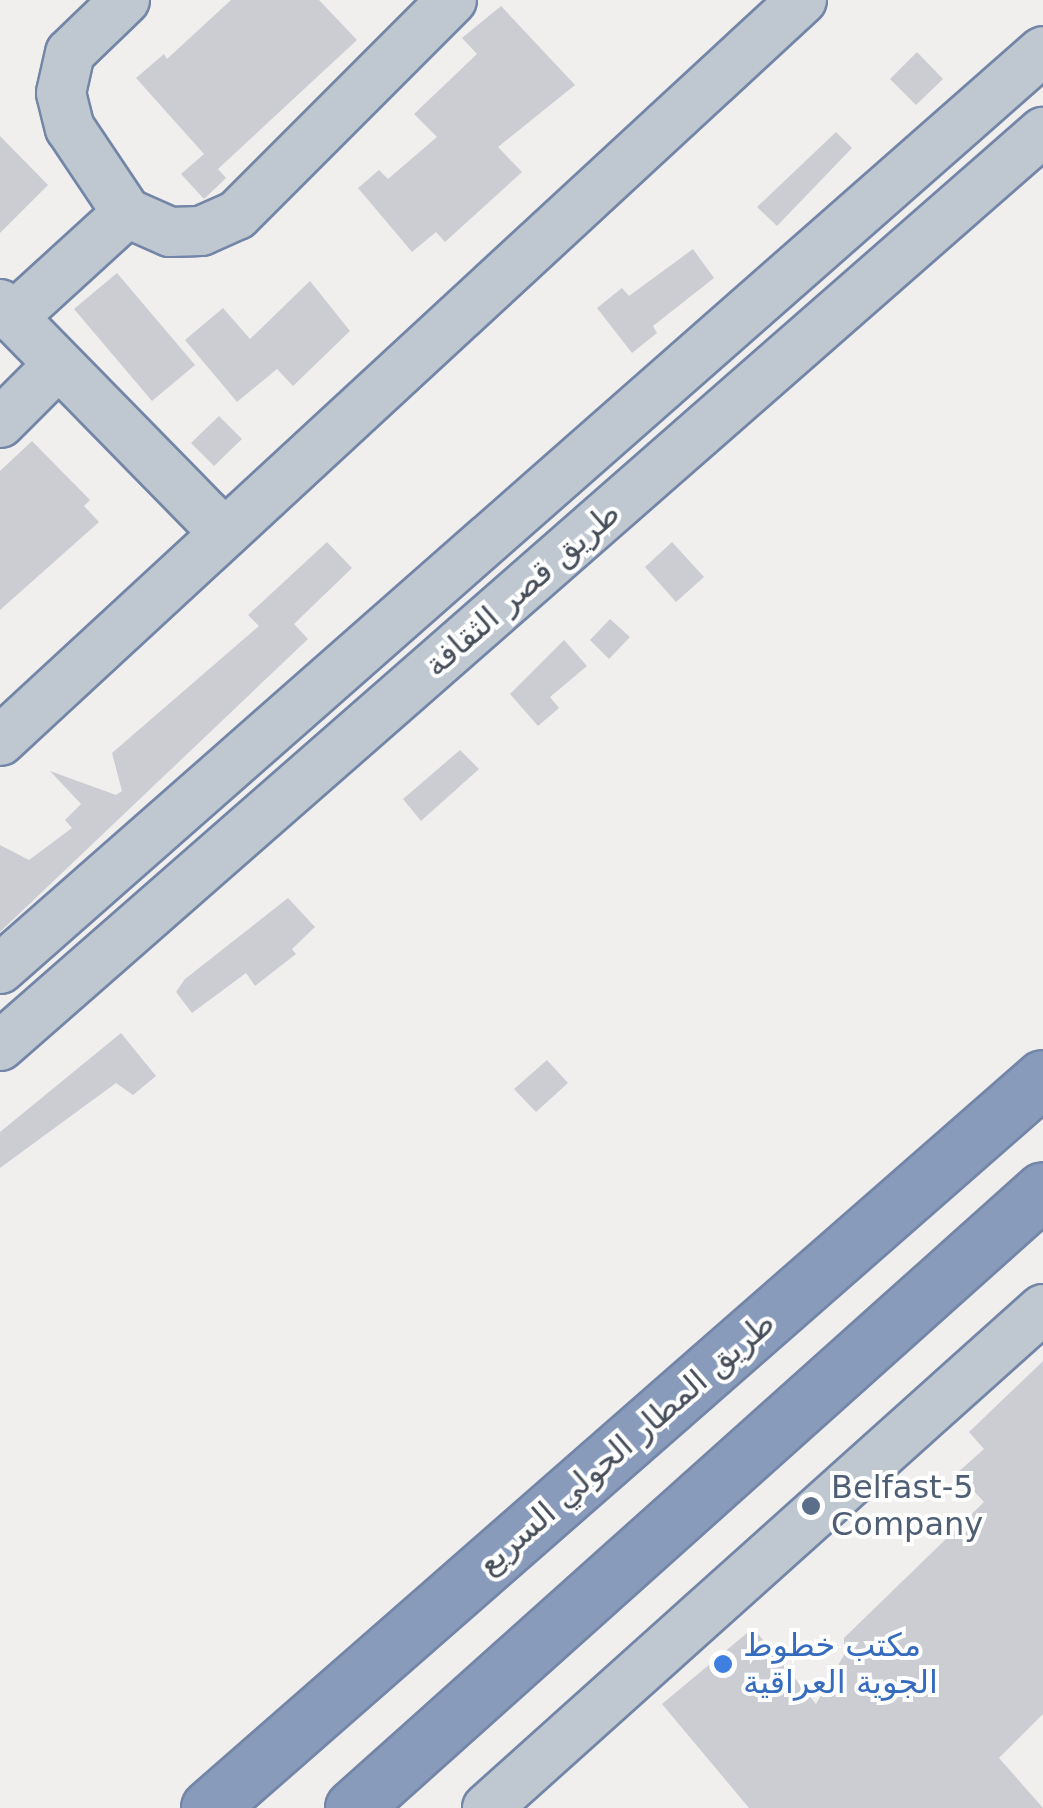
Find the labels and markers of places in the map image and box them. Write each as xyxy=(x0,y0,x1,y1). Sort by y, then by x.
place label: Belfast-5 Company xyxy=(831,1469,983,1544)
marker: Belfast-5 Company xyxy=(800,1495,822,1517)
place label: مكتب خطوط الجوية العراقية xyxy=(743,1627,938,1702)
marker: مكتب خطوط الجوية العراقية xyxy=(712,1653,734,1675)

